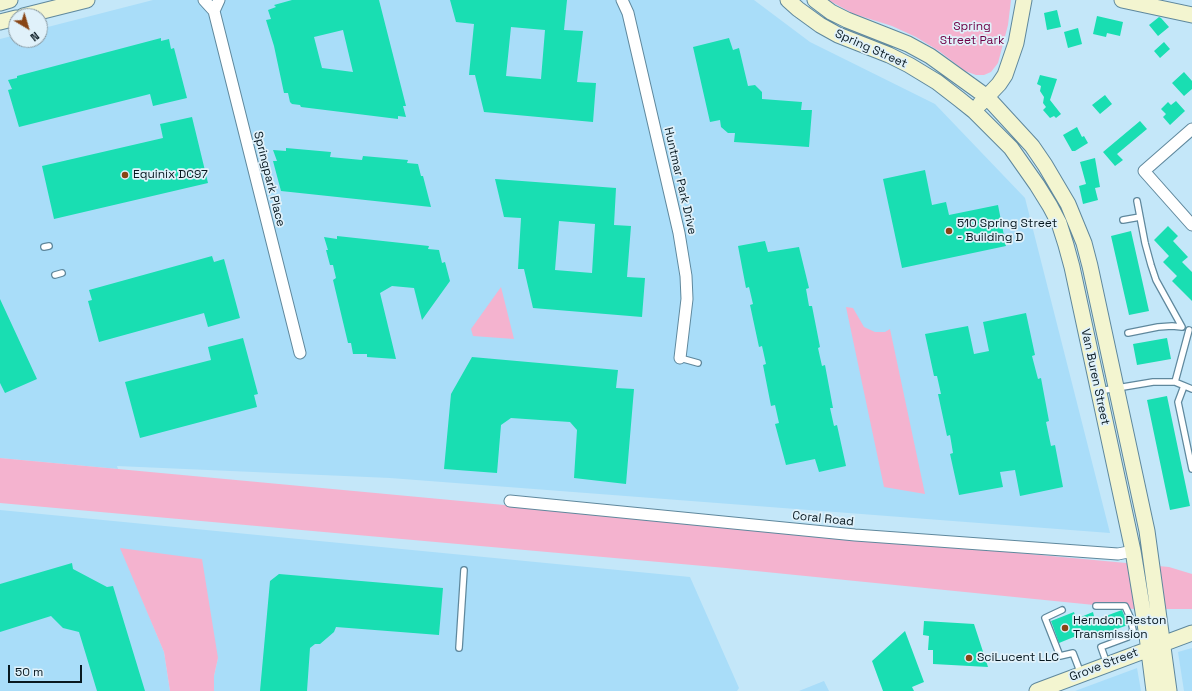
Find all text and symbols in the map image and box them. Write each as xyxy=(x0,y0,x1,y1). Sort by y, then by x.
north arrow xyxy=(8,8,48,48)
park label: Spring Street Park xyxy=(940,20,1004,48)
street label: Spring Street xyxy=(833,27,909,71)
text: N xyxy=(28,29,42,44)
street label: Huntmar Park Drive xyxy=(661,126,699,236)
street label: Springpark Place xyxy=(250,130,288,228)
place label: Equinix DC97 xyxy=(133,168,208,182)
marker: Equinix DC97 xyxy=(120,170,130,180)
place label: 510 Spring Street - Building D xyxy=(957,217,1057,245)
marker: 510 Spring Street - Building D xyxy=(944,226,954,236)
street label: Van Buren Street xyxy=(1078,328,1112,426)
street label: Coral Road xyxy=(792,509,854,529)
place label: Herndon Reston Transmission xyxy=(1073,614,1166,642)
marker: Herndon Reston Transmission xyxy=(1060,623,1070,633)
street label: Grove Street xyxy=(1068,645,1140,685)
place label: SciLucent LLC xyxy=(977,651,1059,665)
marker: SciLucent LLC xyxy=(964,653,974,663)
scale bar xyxy=(10,657,84,683)
text: 50 m xyxy=(15,664,43,680)

